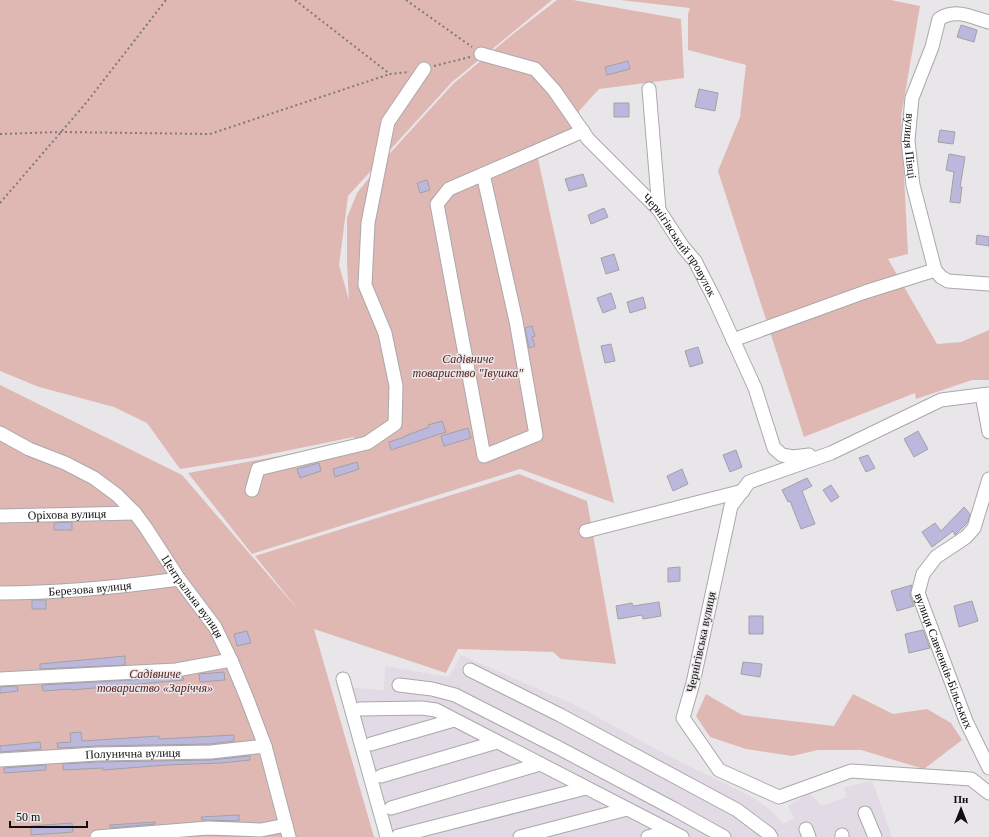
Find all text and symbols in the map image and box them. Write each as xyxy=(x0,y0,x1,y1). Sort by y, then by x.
street label: вулиця Півці xyxy=(901,113,919,180)
street label: Чернігівський провулок xyxy=(640,191,719,299)
park label: Садівниче товариство "Івушка" xyxy=(413,352,524,380)
street label: Оріхова вулиця xyxy=(28,507,107,522)
street label: Центральна вулиця xyxy=(158,552,227,641)
street label: Березова вулиця xyxy=(48,578,133,599)
street label: Чернігівська вулиця xyxy=(683,590,719,694)
street label: вулиця Савченків-Більських xyxy=(912,591,976,731)
park label: Садівниче товариство «Заріччя» xyxy=(97,667,213,695)
street label: Полунична вулиця xyxy=(85,746,181,762)
north arrow xyxy=(941,789,981,829)
text: Пн xyxy=(954,793,969,805)
scale bar xyxy=(10,803,87,829)
text: 50 m xyxy=(16,810,41,824)

